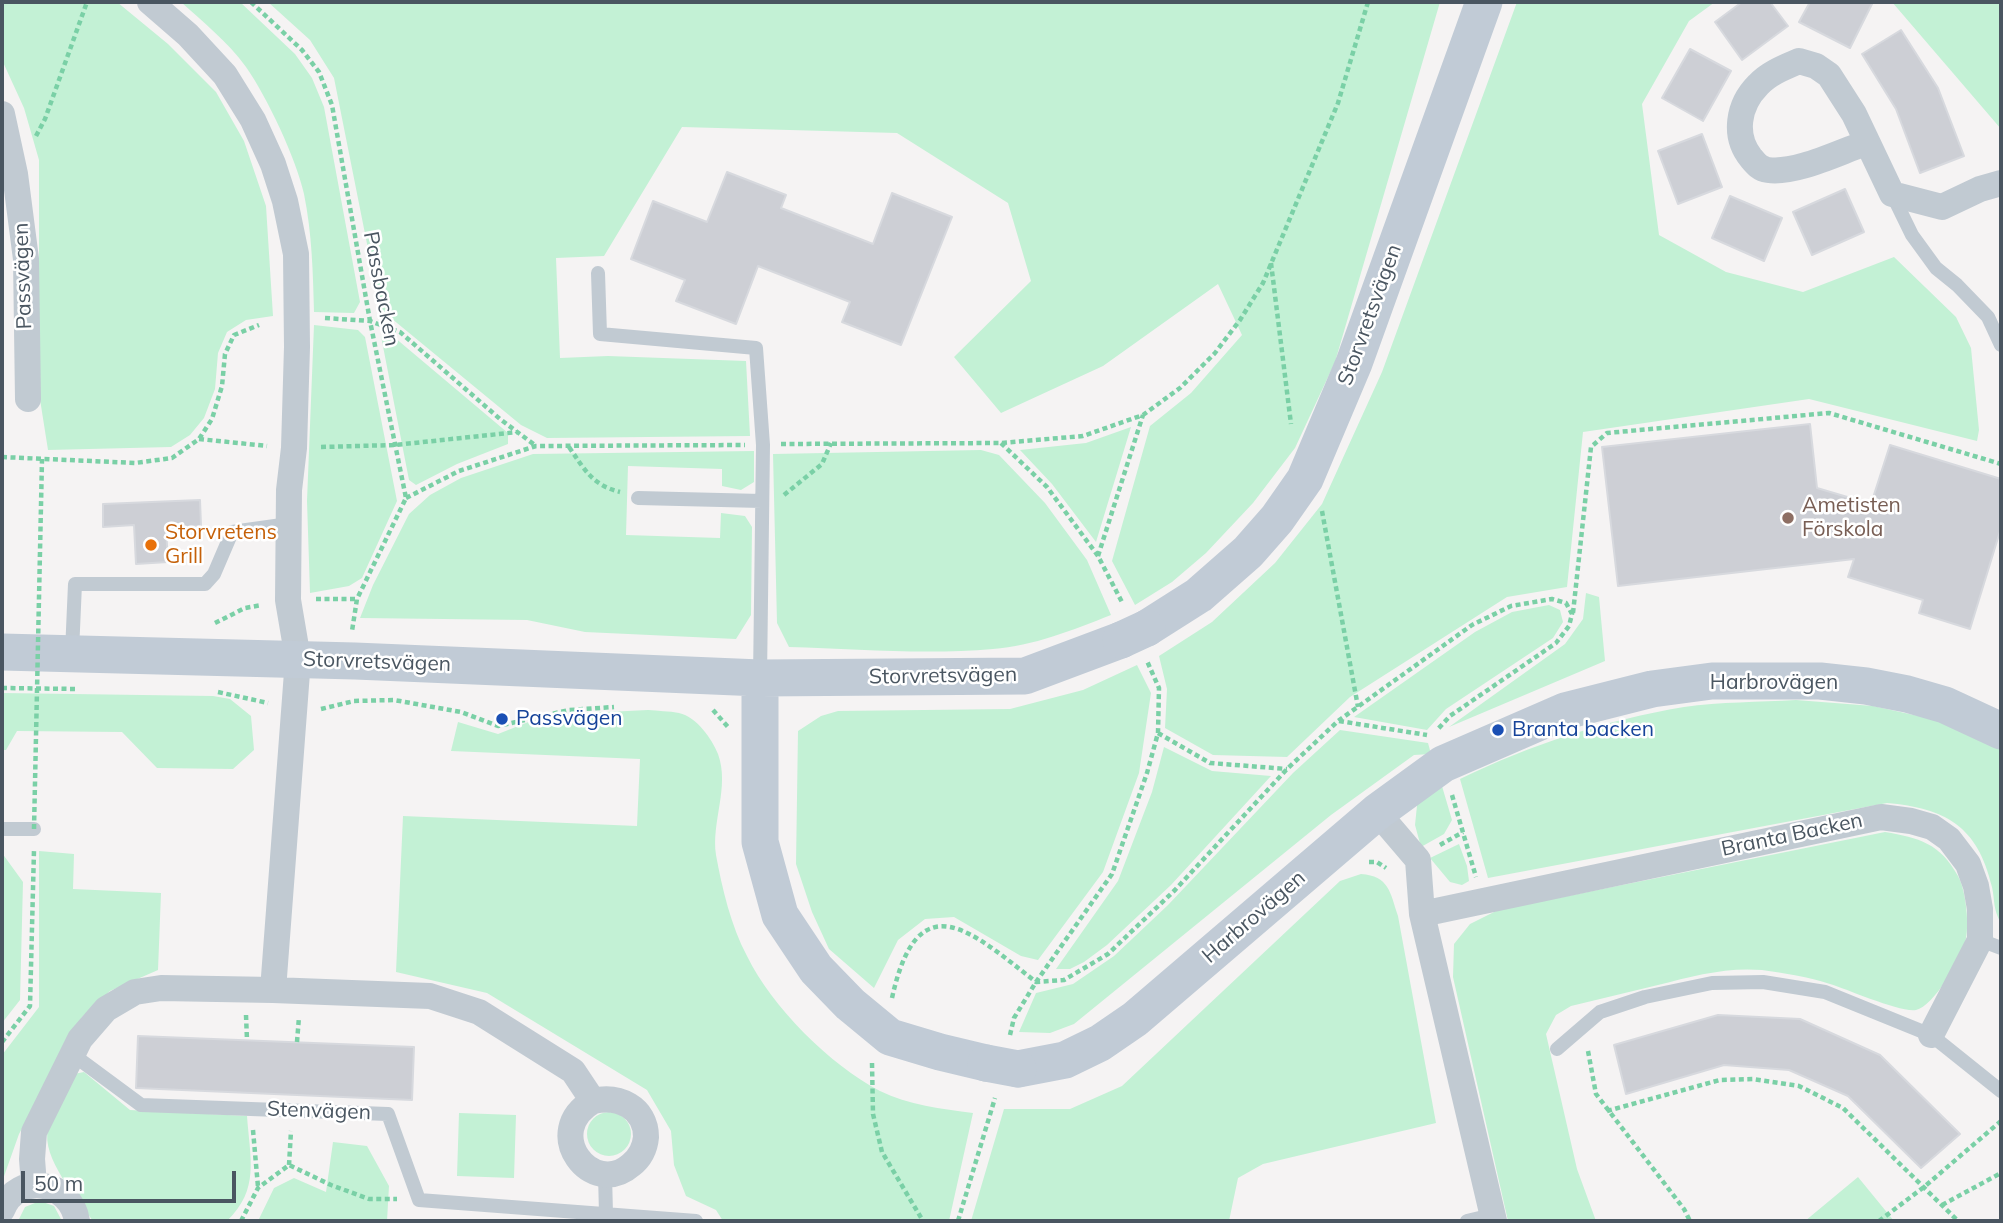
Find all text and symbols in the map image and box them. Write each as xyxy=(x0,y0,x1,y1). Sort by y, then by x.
street label: Passvägen xyxy=(9,222,37,330)
street label: Passbacken xyxy=(358,229,404,349)
street label: Storvretsvägen xyxy=(1333,241,1407,389)
place label: Ametisten Förskola xyxy=(1802,493,1901,543)
marker: Ametisten Förskola xyxy=(1780,510,1796,526)
place label: Storvretens Grill xyxy=(165,520,277,570)
marker: Storvretens Grill xyxy=(143,537,159,553)
street label: Storvretsvägen xyxy=(302,647,452,677)
street label: Storvretsvägen xyxy=(869,662,1017,690)
street label: Harbrovägen xyxy=(1710,670,1838,696)
place label: Passvägen xyxy=(516,706,623,732)
marker: Passvägen xyxy=(494,711,510,727)
place label: Branta backen xyxy=(1512,717,1654,743)
marker: Branta backen xyxy=(1490,722,1506,738)
street label: Branta Backen xyxy=(1719,808,1865,862)
street label: Harbrovägen xyxy=(1197,865,1311,969)
street label: Stenvägen xyxy=(267,1097,371,1125)
scale bar xyxy=(24,1156,240,1200)
text: 50 m xyxy=(34,1170,83,1196)

